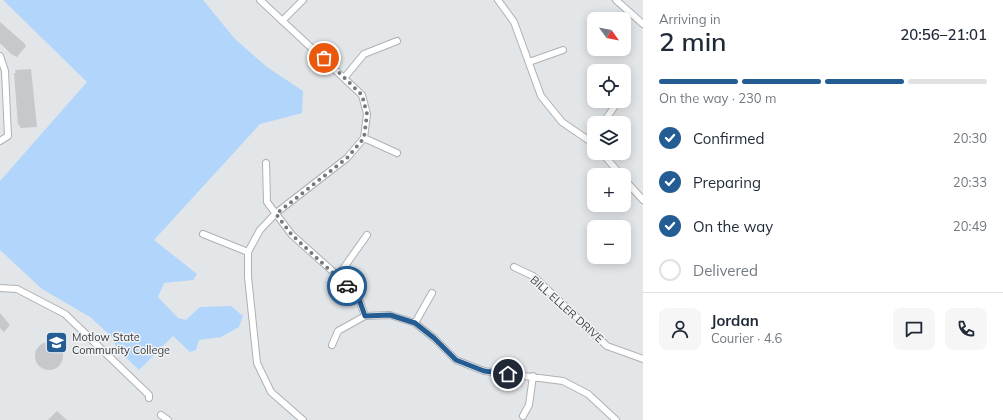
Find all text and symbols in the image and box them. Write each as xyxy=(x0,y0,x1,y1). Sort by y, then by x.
text: Arriving in xyxy=(659,11,721,27)
north arrow xyxy=(587,12,631,56)
map controls xyxy=(587,12,631,264)
text: 2 min xyxy=(659,25,727,58)
text: 20:56–21:01 xyxy=(900,25,987,44)
pin xyxy=(307,41,341,75)
icon: bag xyxy=(313,47,335,69)
button: locate xyxy=(587,64,631,108)
text: On the way · 230 m xyxy=(659,90,776,106)
button: layers xyxy=(587,116,631,160)
icon: check xyxy=(659,127,681,149)
text: Confirmed xyxy=(693,129,764,148)
text: 20:30 xyxy=(953,130,987,146)
button: + xyxy=(587,168,631,212)
icon: check xyxy=(659,171,681,193)
text: Preparing xyxy=(693,173,761,192)
text: 20:33 xyxy=(953,174,987,190)
icon: check xyxy=(659,215,681,237)
text: On the way xyxy=(693,217,773,236)
text: 20:49 xyxy=(953,218,987,234)
button: − xyxy=(587,220,631,264)
text: Delivered xyxy=(693,261,758,280)
courier xyxy=(327,266,367,306)
street label: BILL ELLER DRIVE xyxy=(528,273,606,345)
icon: car xyxy=(336,275,358,297)
button: person xyxy=(659,308,701,350)
button: chat xyxy=(893,308,935,350)
button: phone xyxy=(945,308,987,350)
text: Jordan xyxy=(711,311,759,330)
school or university icon: Motlow State Community College xyxy=(44,330,70,356)
place label: Motlow State Community College xyxy=(72,330,170,357)
text: Courier · 4.6 xyxy=(711,330,782,346)
pin xyxy=(491,357,525,391)
icon: home xyxy=(497,363,519,385)

